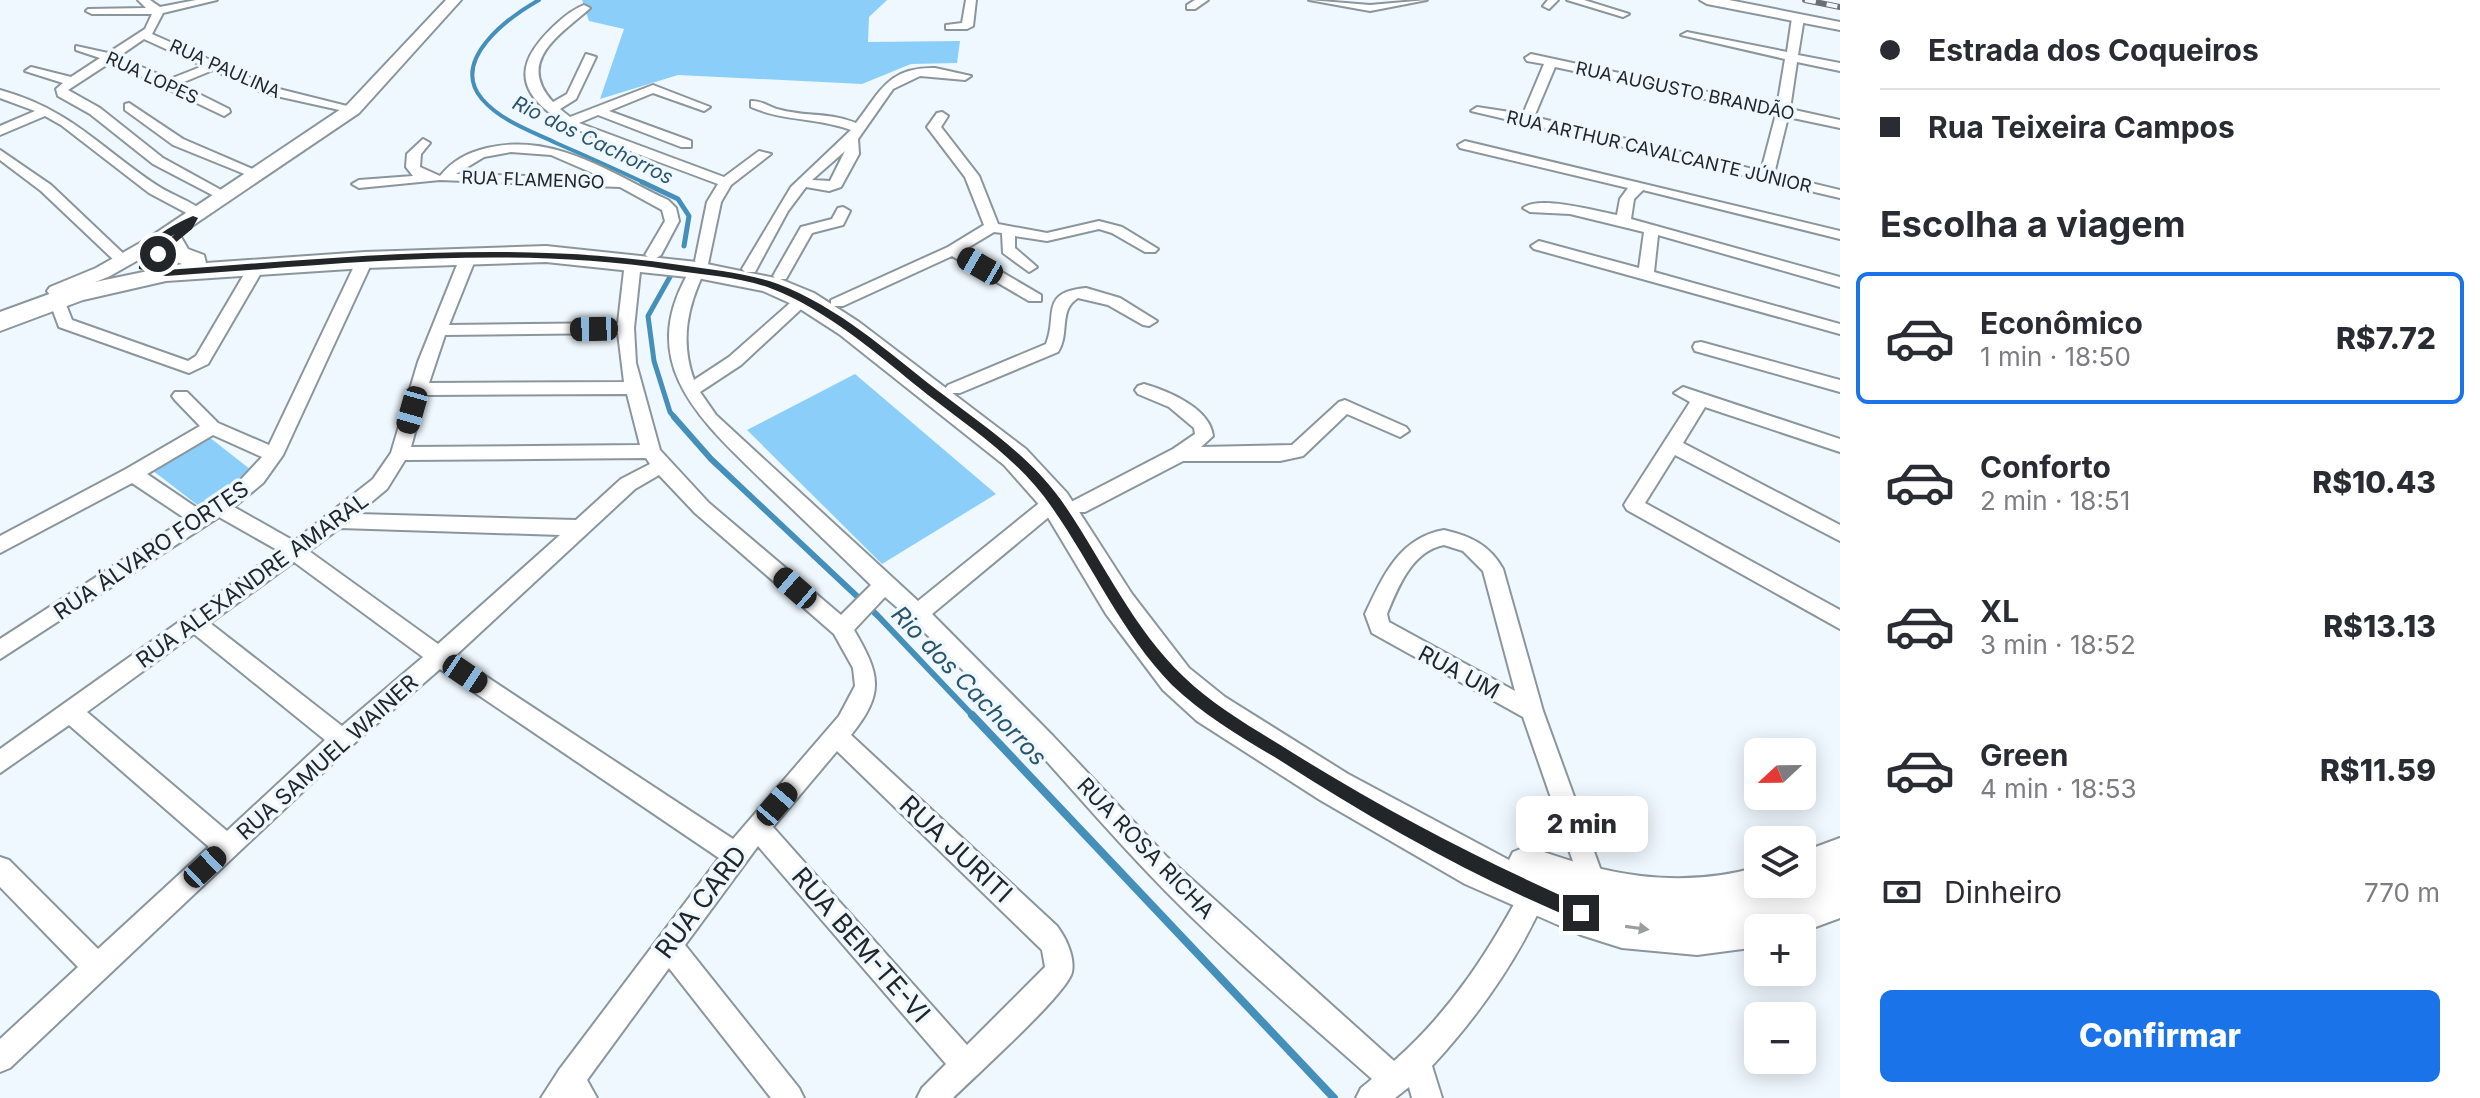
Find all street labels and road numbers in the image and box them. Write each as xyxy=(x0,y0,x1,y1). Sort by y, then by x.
street label: RUA PAULINA xyxy=(167,35,284,102)
street label: RUA LOPES xyxy=(103,47,202,108)
street label: RUA AUGUSTO BRANDÃO xyxy=(1574,56,1797,124)
street label: RUA ARTHUR CAVALCANTE JÚNIOR xyxy=(1505,105,1814,197)
street label: RUA FLAMENGO xyxy=(461,167,605,192)
street label: RUA ÁLVARO FORTES xyxy=(49,475,253,625)
street label: RUA ALEXANDRE AMARAL xyxy=(131,487,373,673)
street label: RUA UM xyxy=(1414,640,1504,704)
street label: RUA SAMUEL WAINER xyxy=(231,669,423,845)
street label: RUA ROSA RICHA xyxy=(1072,772,1220,924)
street label: RUA JURITI xyxy=(894,789,1019,909)
street label: RUA CARD xyxy=(648,839,753,964)
street label: RUA BEM-TE-VI xyxy=(786,861,937,1028)

